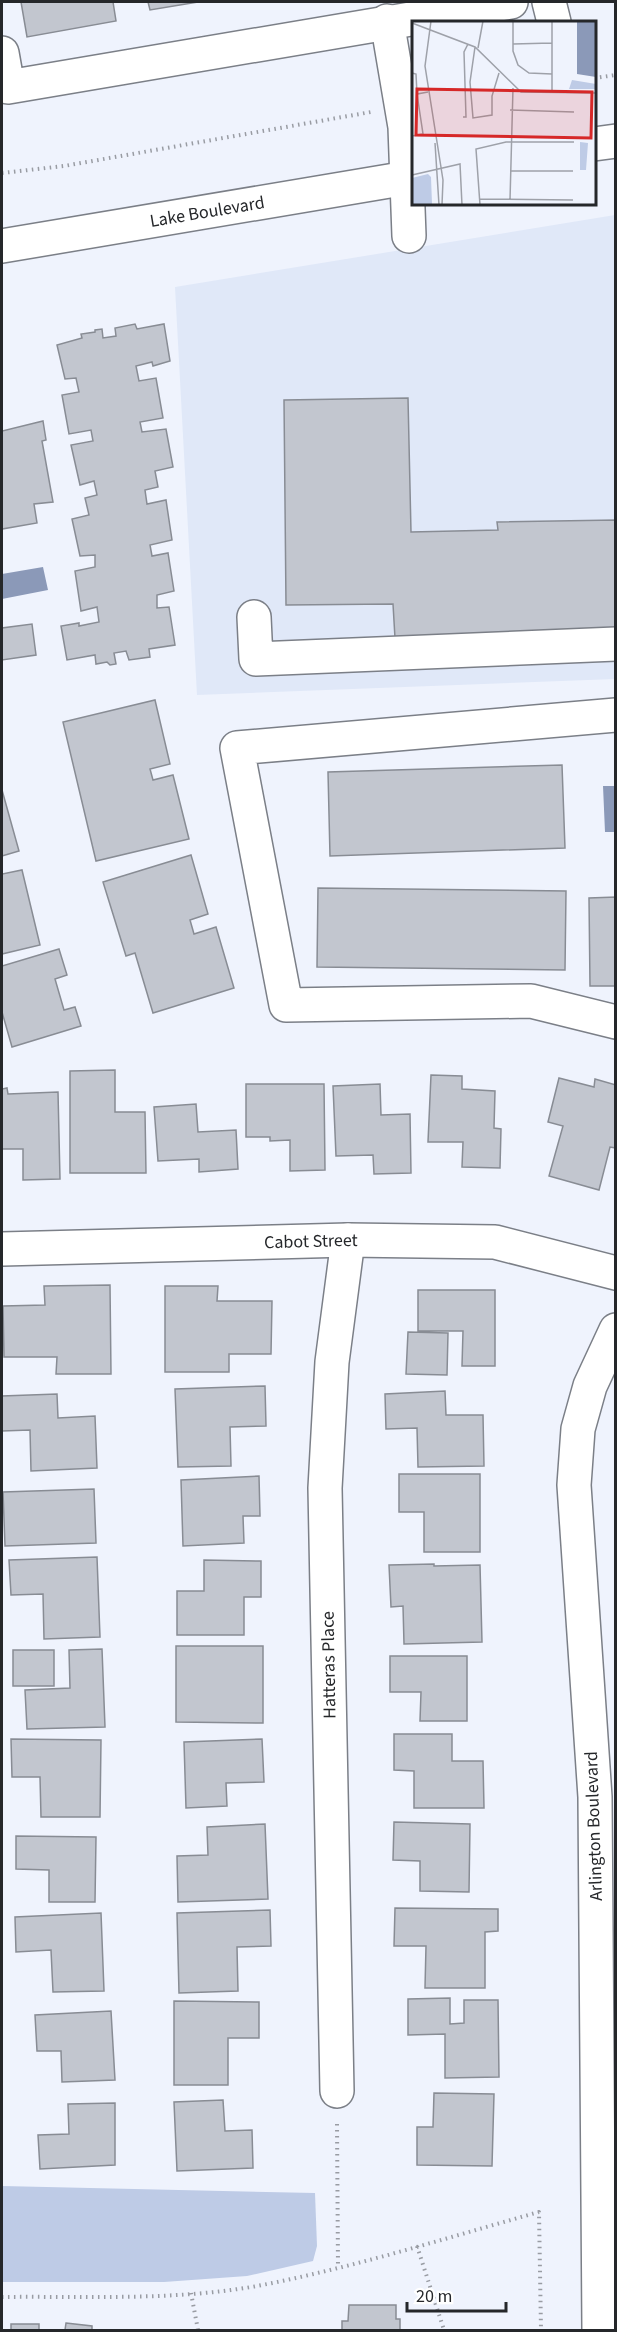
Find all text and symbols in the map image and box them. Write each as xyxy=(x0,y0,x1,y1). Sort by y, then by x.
inset map xyxy=(412,21,596,206)
street label: Lake Boulevard xyxy=(148,190,266,233)
street label: Cabot Street xyxy=(264,1227,358,1255)
street label: Hatteras Place xyxy=(316,1611,342,1719)
street label: Arlington Boulevard xyxy=(579,1751,609,1901)
scale bar xyxy=(407,2275,506,2313)
text: 20 m xyxy=(416,2284,452,2309)

